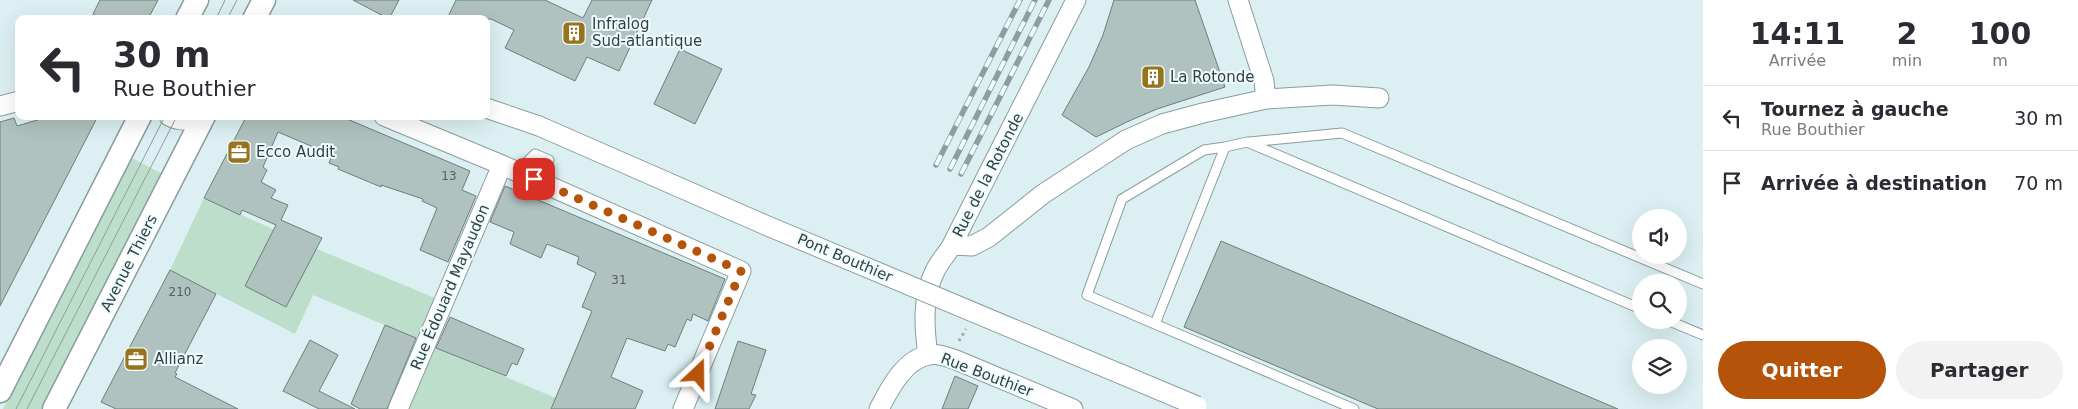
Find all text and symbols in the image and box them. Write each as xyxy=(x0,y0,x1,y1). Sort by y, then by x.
place label: Infralog Sud-atlantique xyxy=(592,15,702,50)
text: 14:11 xyxy=(1750,16,1845,51)
text: 2 xyxy=(1896,16,1917,51)
text: 100 xyxy=(1969,16,2031,51)
building icon: Infralog Sud-atlantique xyxy=(561,20,587,46)
icon: left xyxy=(30,35,95,100)
text: 30 m xyxy=(113,35,210,75)
text: Arrivée xyxy=(1769,51,1826,70)
text: min xyxy=(1892,51,1922,70)
text: m xyxy=(1992,51,2008,70)
building icon: La Rotonde xyxy=(1140,64,1166,90)
place label: La Rotonde xyxy=(1170,68,1255,86)
text: Rue Bouthier xyxy=(113,76,256,101)
text: Tournez à gauche xyxy=(1761,98,1949,120)
icon: left xyxy=(1718,104,1746,132)
text: 30 m xyxy=(2014,107,2063,129)
street label: Rue de la Rotonde xyxy=(949,110,1027,240)
text: Rue Bouthier xyxy=(1761,120,1865,139)
office icon: Ecco Audit xyxy=(226,139,252,165)
place label: Ecco Audit xyxy=(256,143,335,161)
pin xyxy=(513,158,555,200)
icon: arrive xyxy=(520,165,548,193)
house number: 13 xyxy=(441,169,457,183)
icon: arrive xyxy=(1718,169,1746,197)
text: Arrivée à destination xyxy=(1761,172,1987,194)
text: 70 m xyxy=(2014,172,2063,194)
street label: Rue Édouard Mayaudon xyxy=(406,201,493,373)
map controls xyxy=(1632,209,1687,394)
button: sound xyxy=(1632,209,1687,264)
street label: Avenue Thiers xyxy=(97,211,161,315)
street label: Pont Bouthier xyxy=(795,230,896,286)
house number: 31 xyxy=(611,273,627,287)
button: search xyxy=(1632,274,1687,329)
house number: 210 xyxy=(169,285,191,299)
button: layers xyxy=(1632,339,1687,394)
button: Quitter xyxy=(1718,341,1886,399)
button: Partager xyxy=(1896,341,2063,399)
office icon: Allianz xyxy=(123,346,149,372)
position arrow xyxy=(671,347,723,399)
street label: Rue Bouthier xyxy=(938,349,1036,401)
place label: Allianz xyxy=(154,350,203,368)

